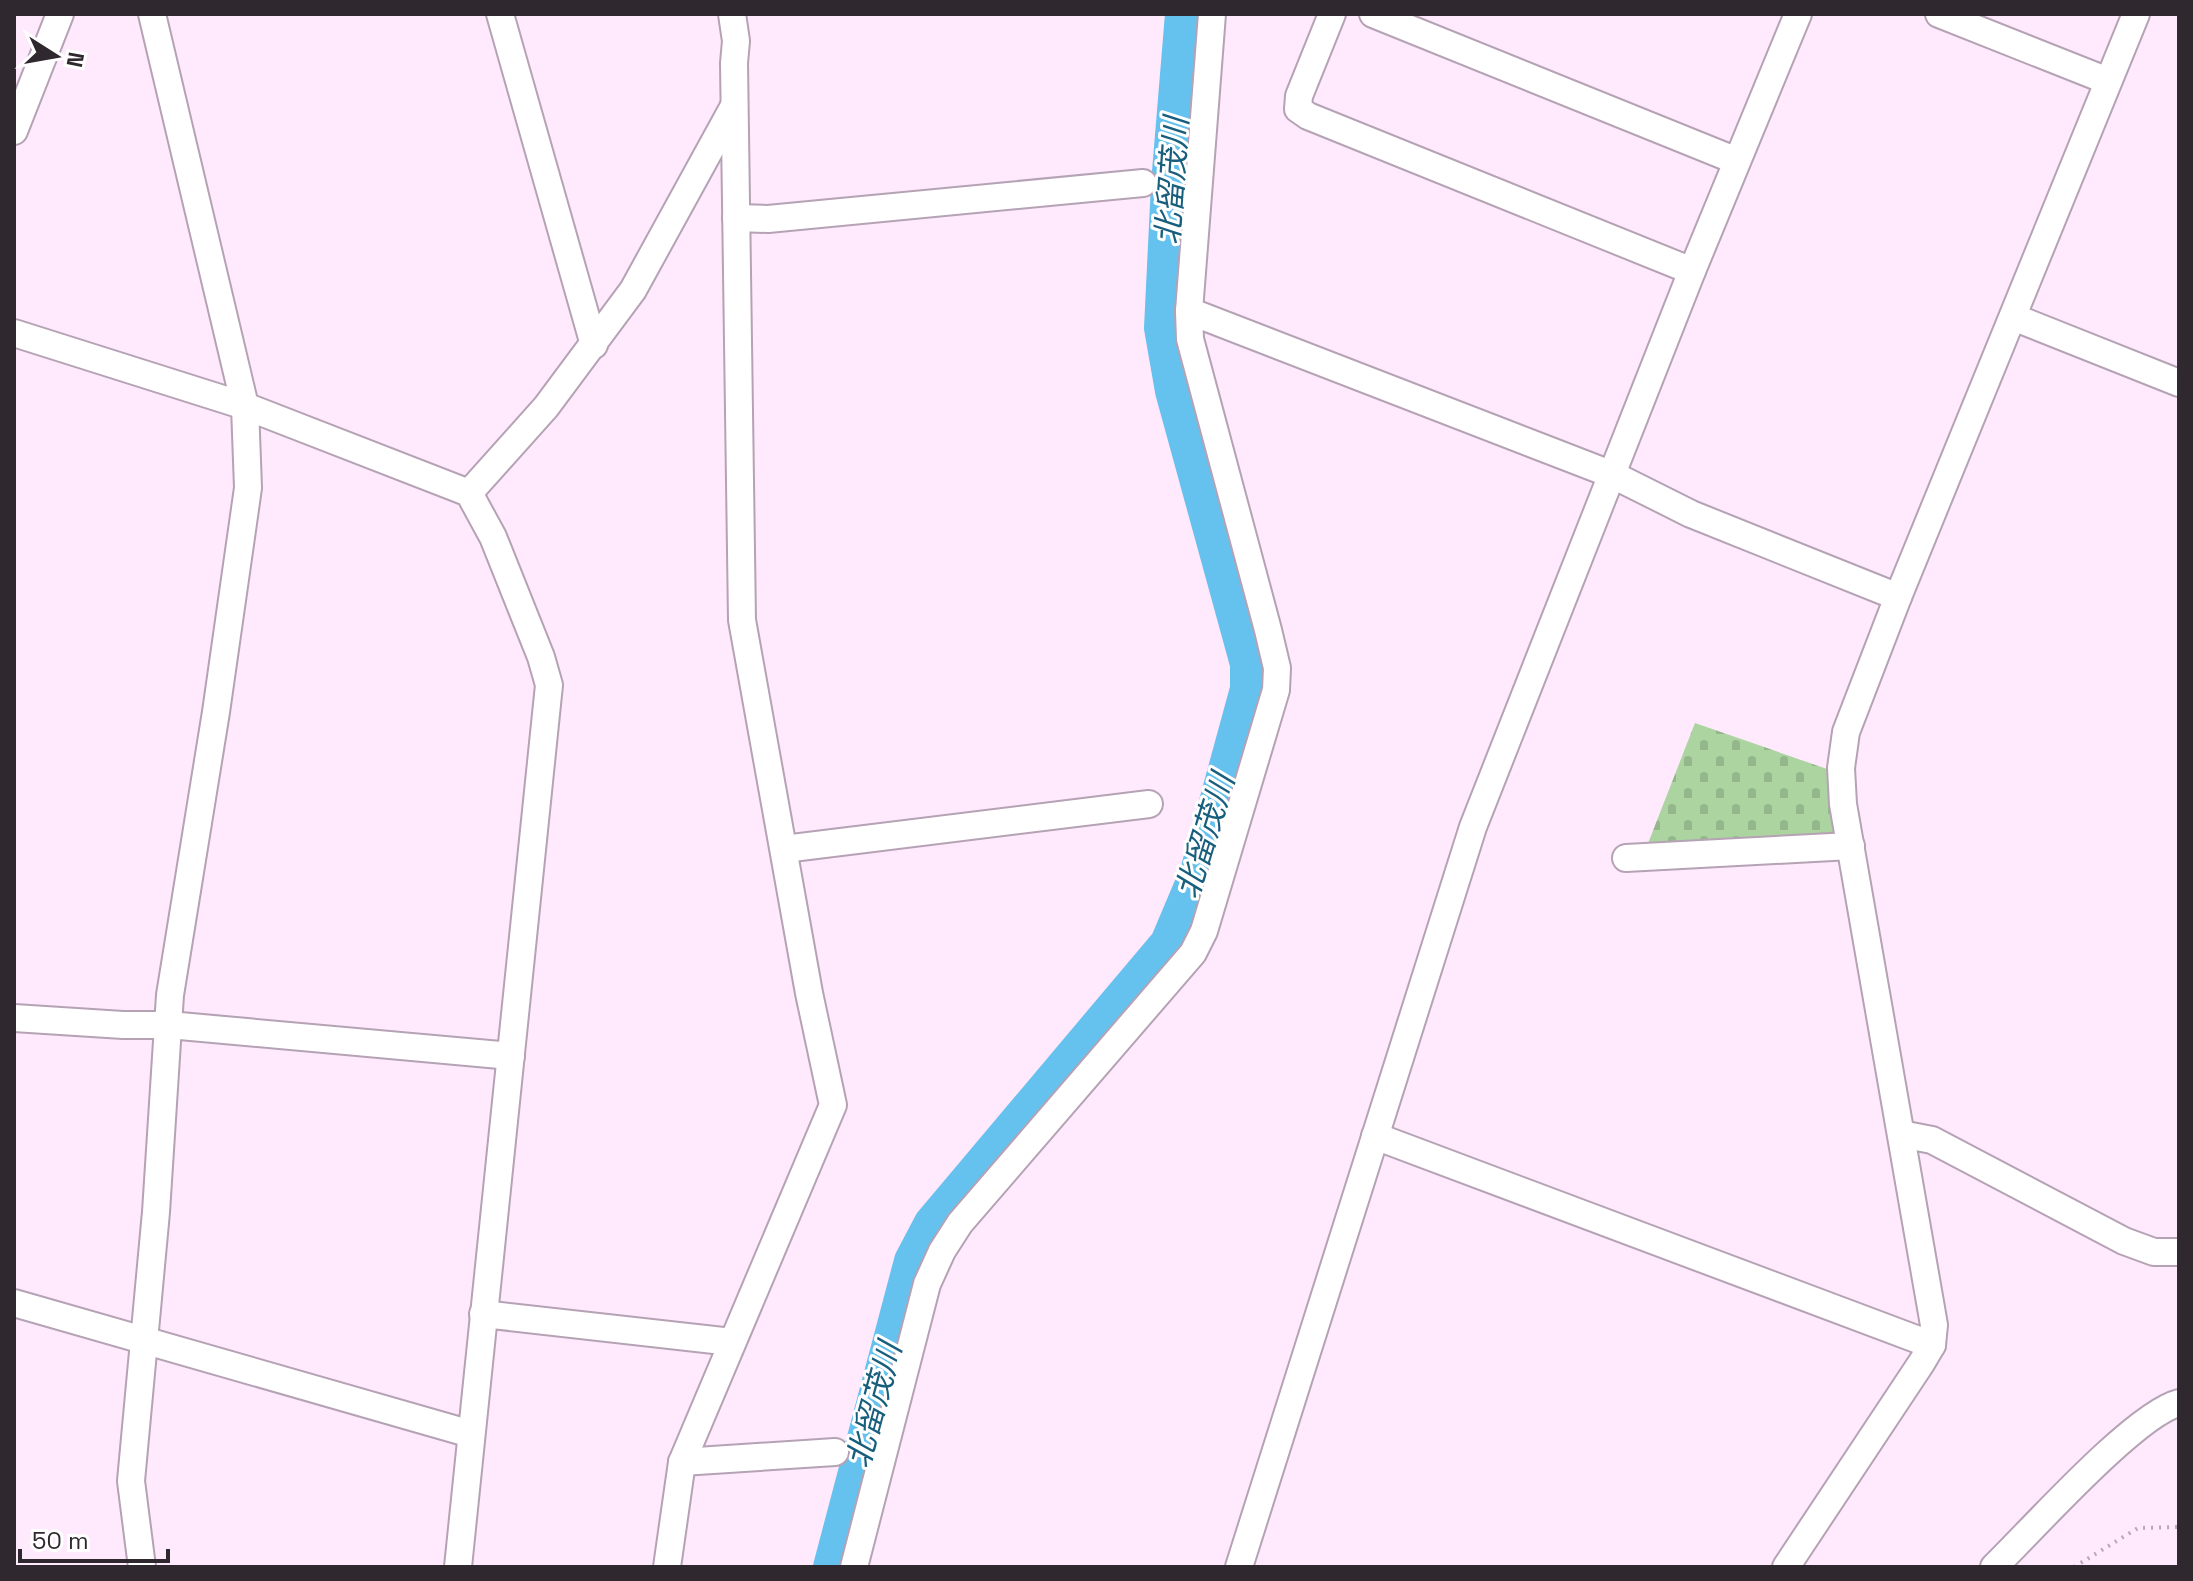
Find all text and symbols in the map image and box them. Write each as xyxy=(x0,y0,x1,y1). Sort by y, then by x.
north arrow xyxy=(16,16,96,96)
text: N xyxy=(60,50,91,70)
water label: 北留茂川 xyxy=(1148,113,1197,246)
water label: 北留茂川 xyxy=(1167,766,1244,903)
water label: 北留茂川 xyxy=(838,1335,911,1472)
scale bar xyxy=(20,1513,168,1563)
text: 50 m xyxy=(32,1525,89,1556)

